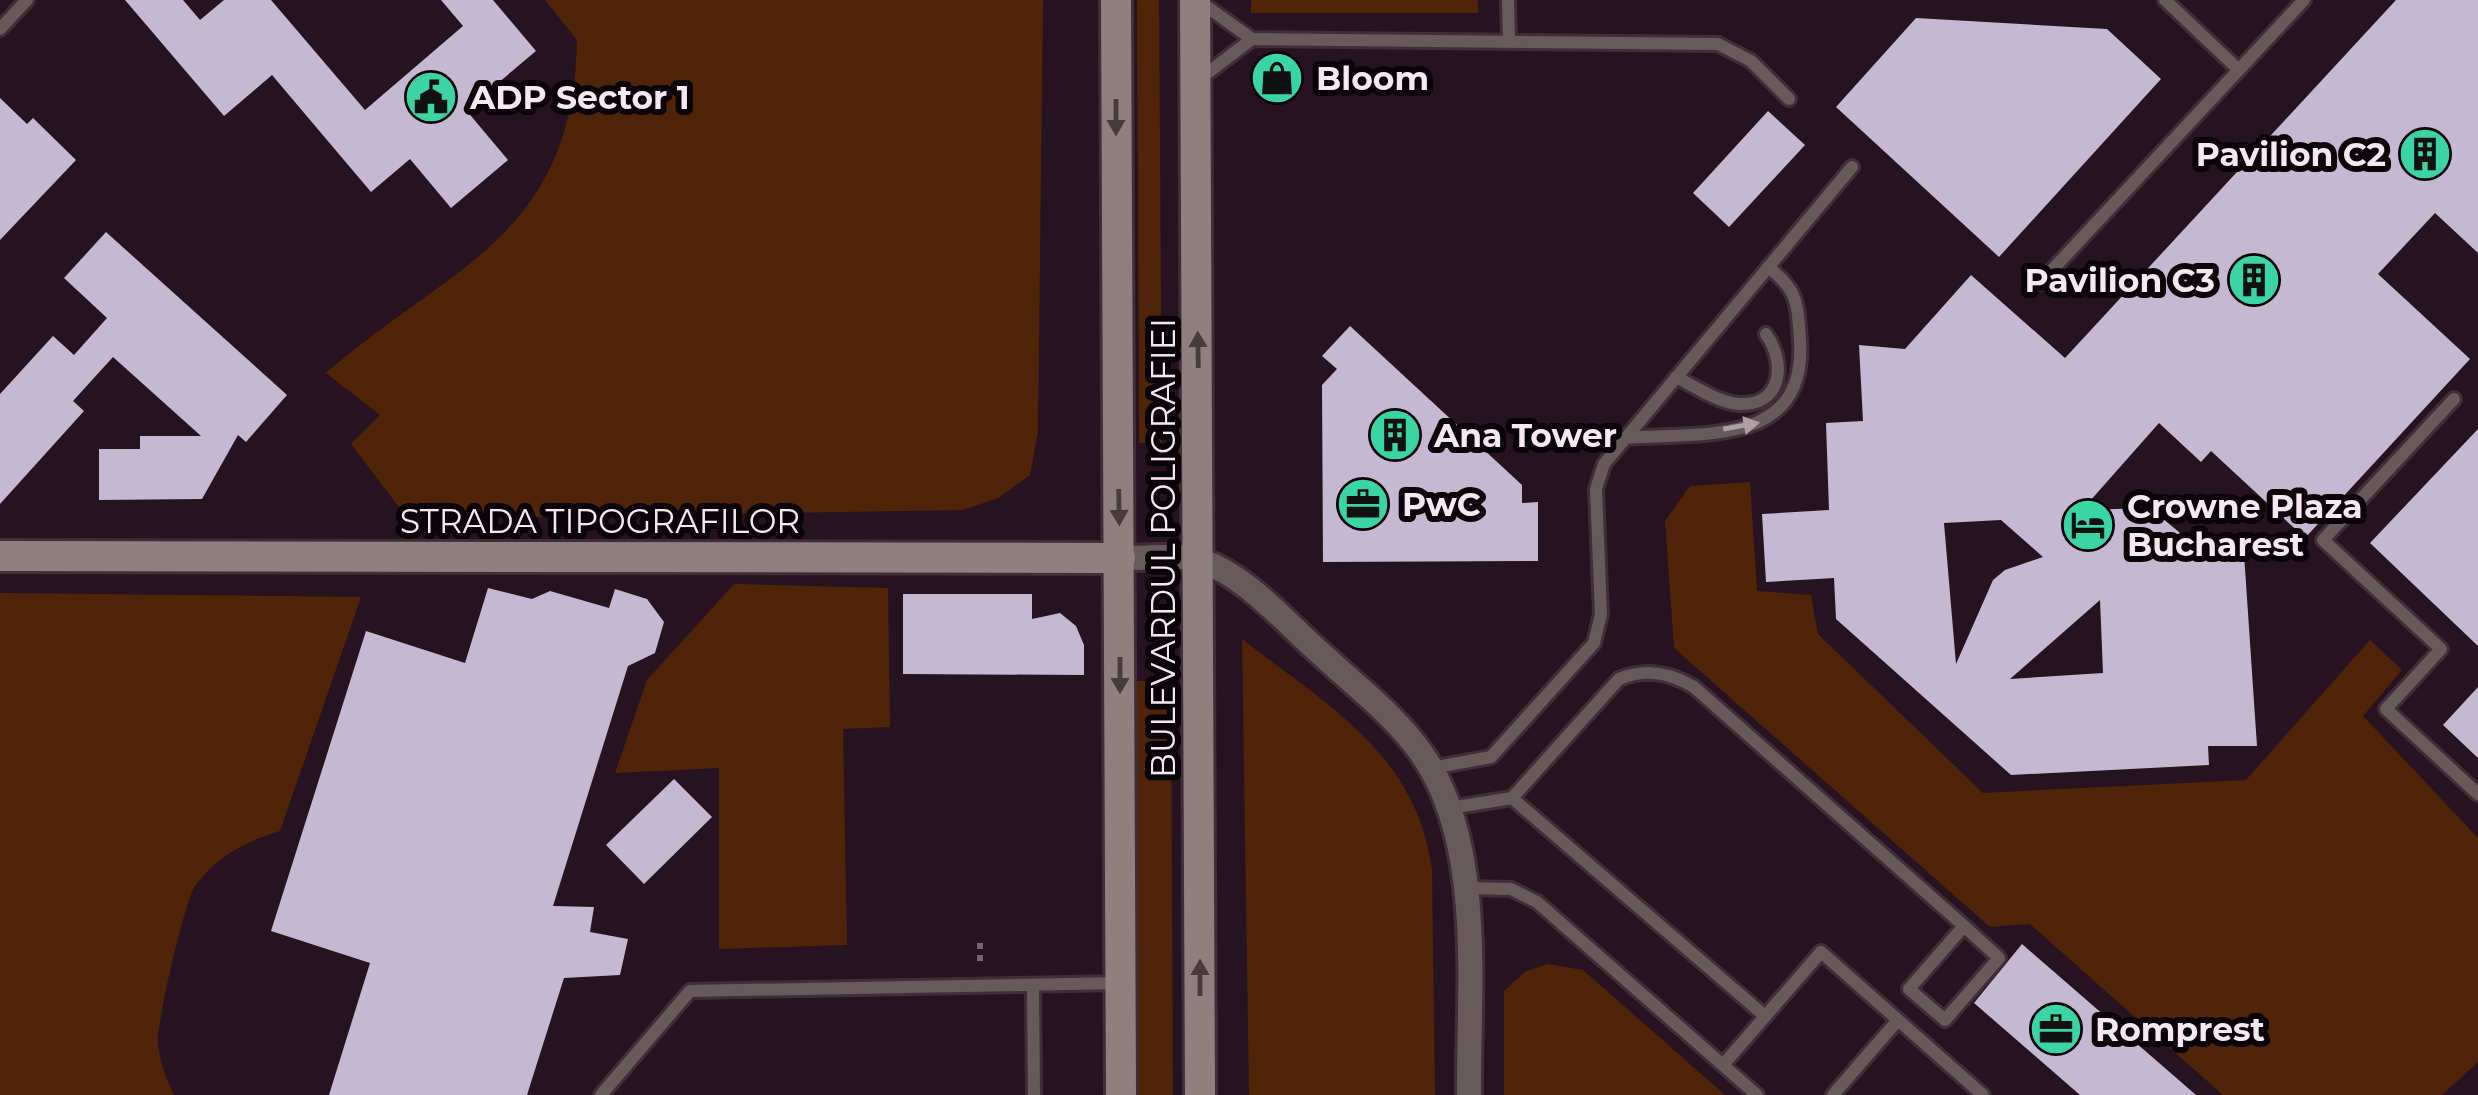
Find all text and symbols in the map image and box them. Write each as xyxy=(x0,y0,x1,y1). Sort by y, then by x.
shop icon: Bloom xyxy=(1249,50,1305,106)
place label: Bloom xyxy=(1316,58,1429,98)
public building icon: ADP Sector 1 xyxy=(403,69,459,125)
place label: ADP Sector 1 xyxy=(469,77,690,117)
one-way arrow xyxy=(1107,99,1126,137)
building icon: Pavilion C2 xyxy=(2397,126,2453,182)
place label: Pavilion C2 xyxy=(2196,134,2386,174)
building icon: Pavilion C3 xyxy=(2226,252,2282,308)
place label: Pavilion C3 xyxy=(2025,260,2215,300)
street label: BULEVARDUL POLIGRAFIEI xyxy=(1143,318,1183,778)
one-way arrow xyxy=(1189,330,1208,368)
building icon: Ana Tower xyxy=(1367,407,1423,463)
place label: Ana Tower xyxy=(1433,415,1617,455)
one-way arrow xyxy=(1723,417,1761,435)
office icon: PwC xyxy=(1335,476,1391,532)
place label: PwC xyxy=(1402,484,1481,524)
place label: Crowne Plaza Bucharest xyxy=(2127,486,2363,564)
one-way arrow xyxy=(1109,489,1129,527)
hotel icon: Crowne Plaza Bucharest xyxy=(2060,497,2116,553)
street label: STRADA TIPOGRAFILOR xyxy=(400,501,800,541)
one-way arrow xyxy=(1110,657,1130,695)
one-way arrow xyxy=(1190,958,1210,996)
office icon: Romprest xyxy=(2028,1001,2084,1057)
place label: Romprest xyxy=(2095,1009,2265,1049)

